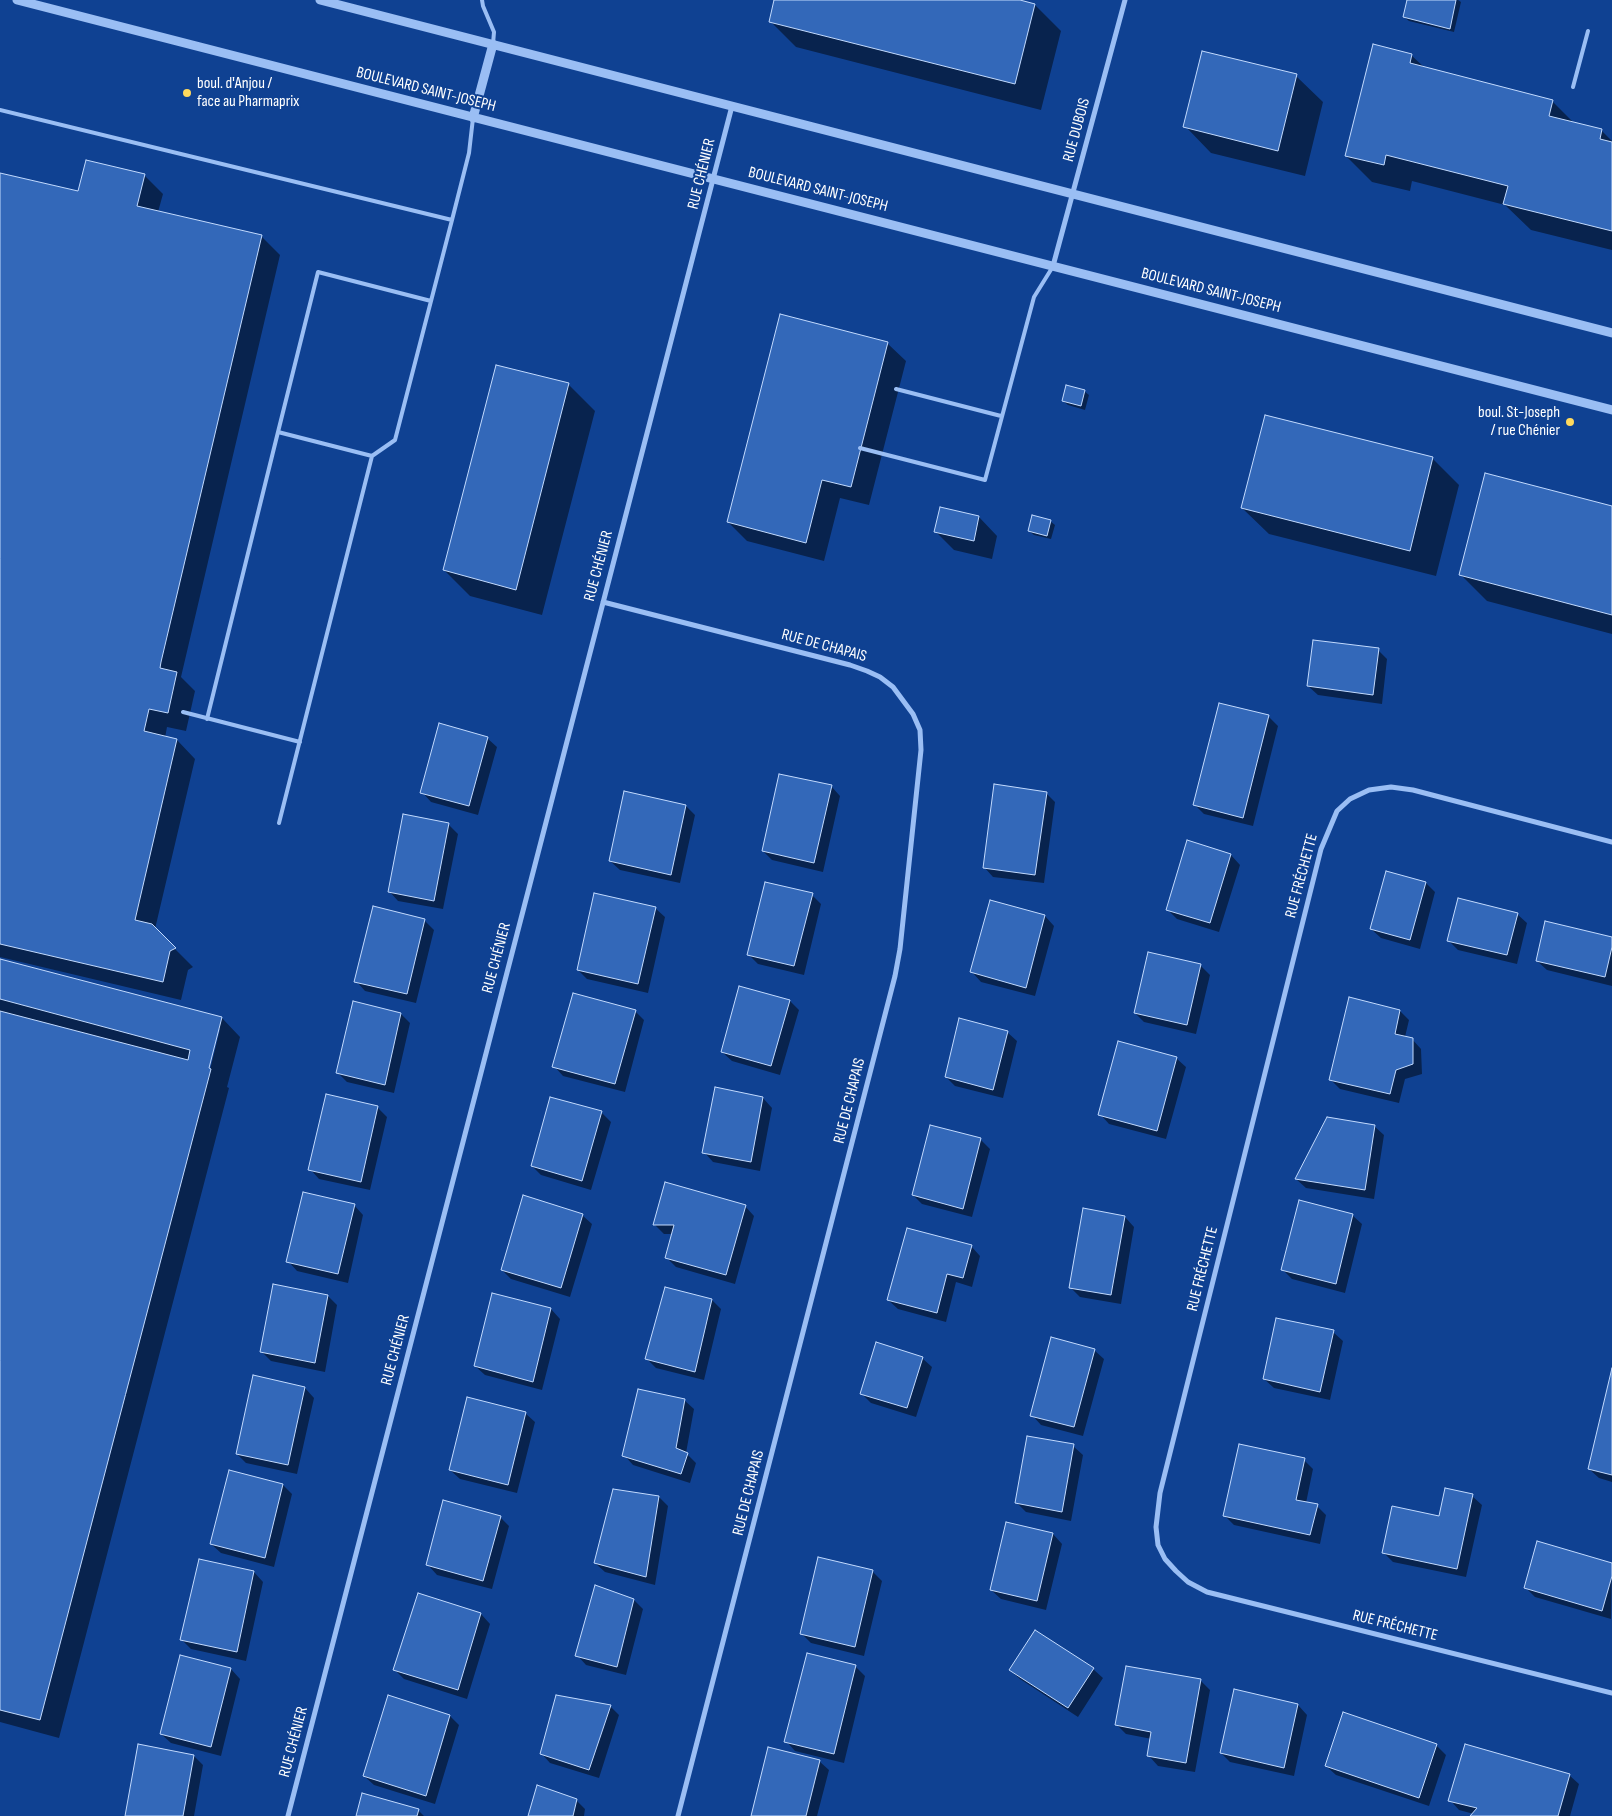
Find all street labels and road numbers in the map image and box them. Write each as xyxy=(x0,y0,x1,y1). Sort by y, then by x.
street label: BOULEVARD SAINT-JOSEPH xyxy=(354,63,498,117)
street label: RUE DUBOIS xyxy=(1059,96,1095,164)
street label: RUE CHÉNIER xyxy=(684,137,720,211)
street label: BOULEVARD SAINT-JOSEPH xyxy=(746,163,890,217)
street label: BOULEVARD SAINT-JOSEPH xyxy=(1139,264,1283,318)
street label: RUE CHÉNIER xyxy=(580,529,618,603)
street label: RUE DE CHAPAIS xyxy=(779,625,869,667)
street label: RUE FRÉCHETTE xyxy=(1282,832,1322,920)
street label: RUE CHÉNIER xyxy=(478,921,516,995)
street label: RUE DE CHAPAIS xyxy=(830,1056,870,1146)
street label: RUE FRÉCHETTE xyxy=(1183,1225,1223,1313)
street label: RUE CHÉNIER xyxy=(377,1313,415,1387)
street label: RUE DE CHAPAIS xyxy=(729,1448,769,1538)
street label: RUE FRÉCHETTE xyxy=(1351,1606,1439,1646)
street label: RUE CHÉNIER xyxy=(275,1705,313,1779)

